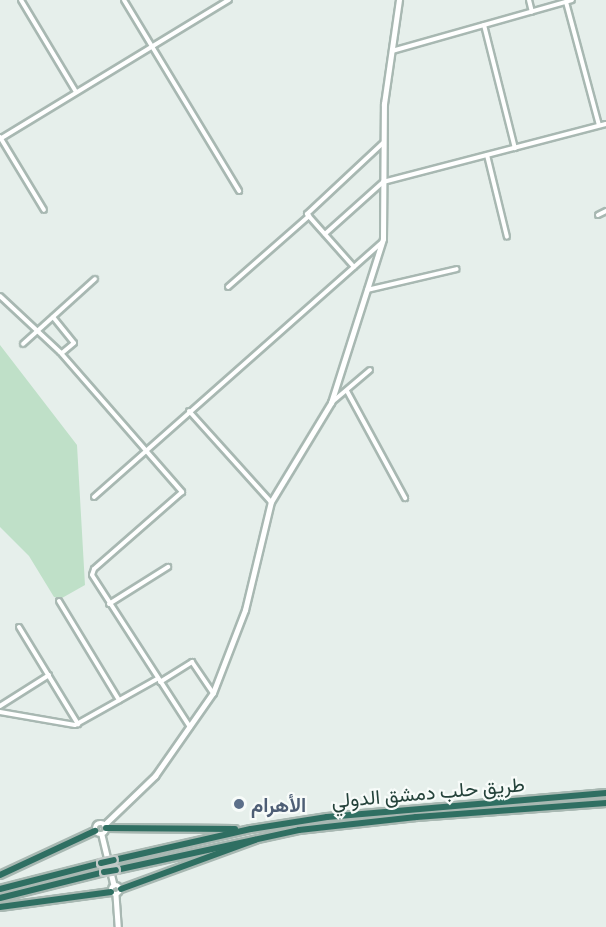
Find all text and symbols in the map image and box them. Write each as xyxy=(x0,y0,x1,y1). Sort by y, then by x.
street label: طريق حلب دمشق الدولي xyxy=(330,772,526,812)
place label: الأهرام xyxy=(251,792,306,816)
marker: الأهرام xyxy=(232,797,246,811)

